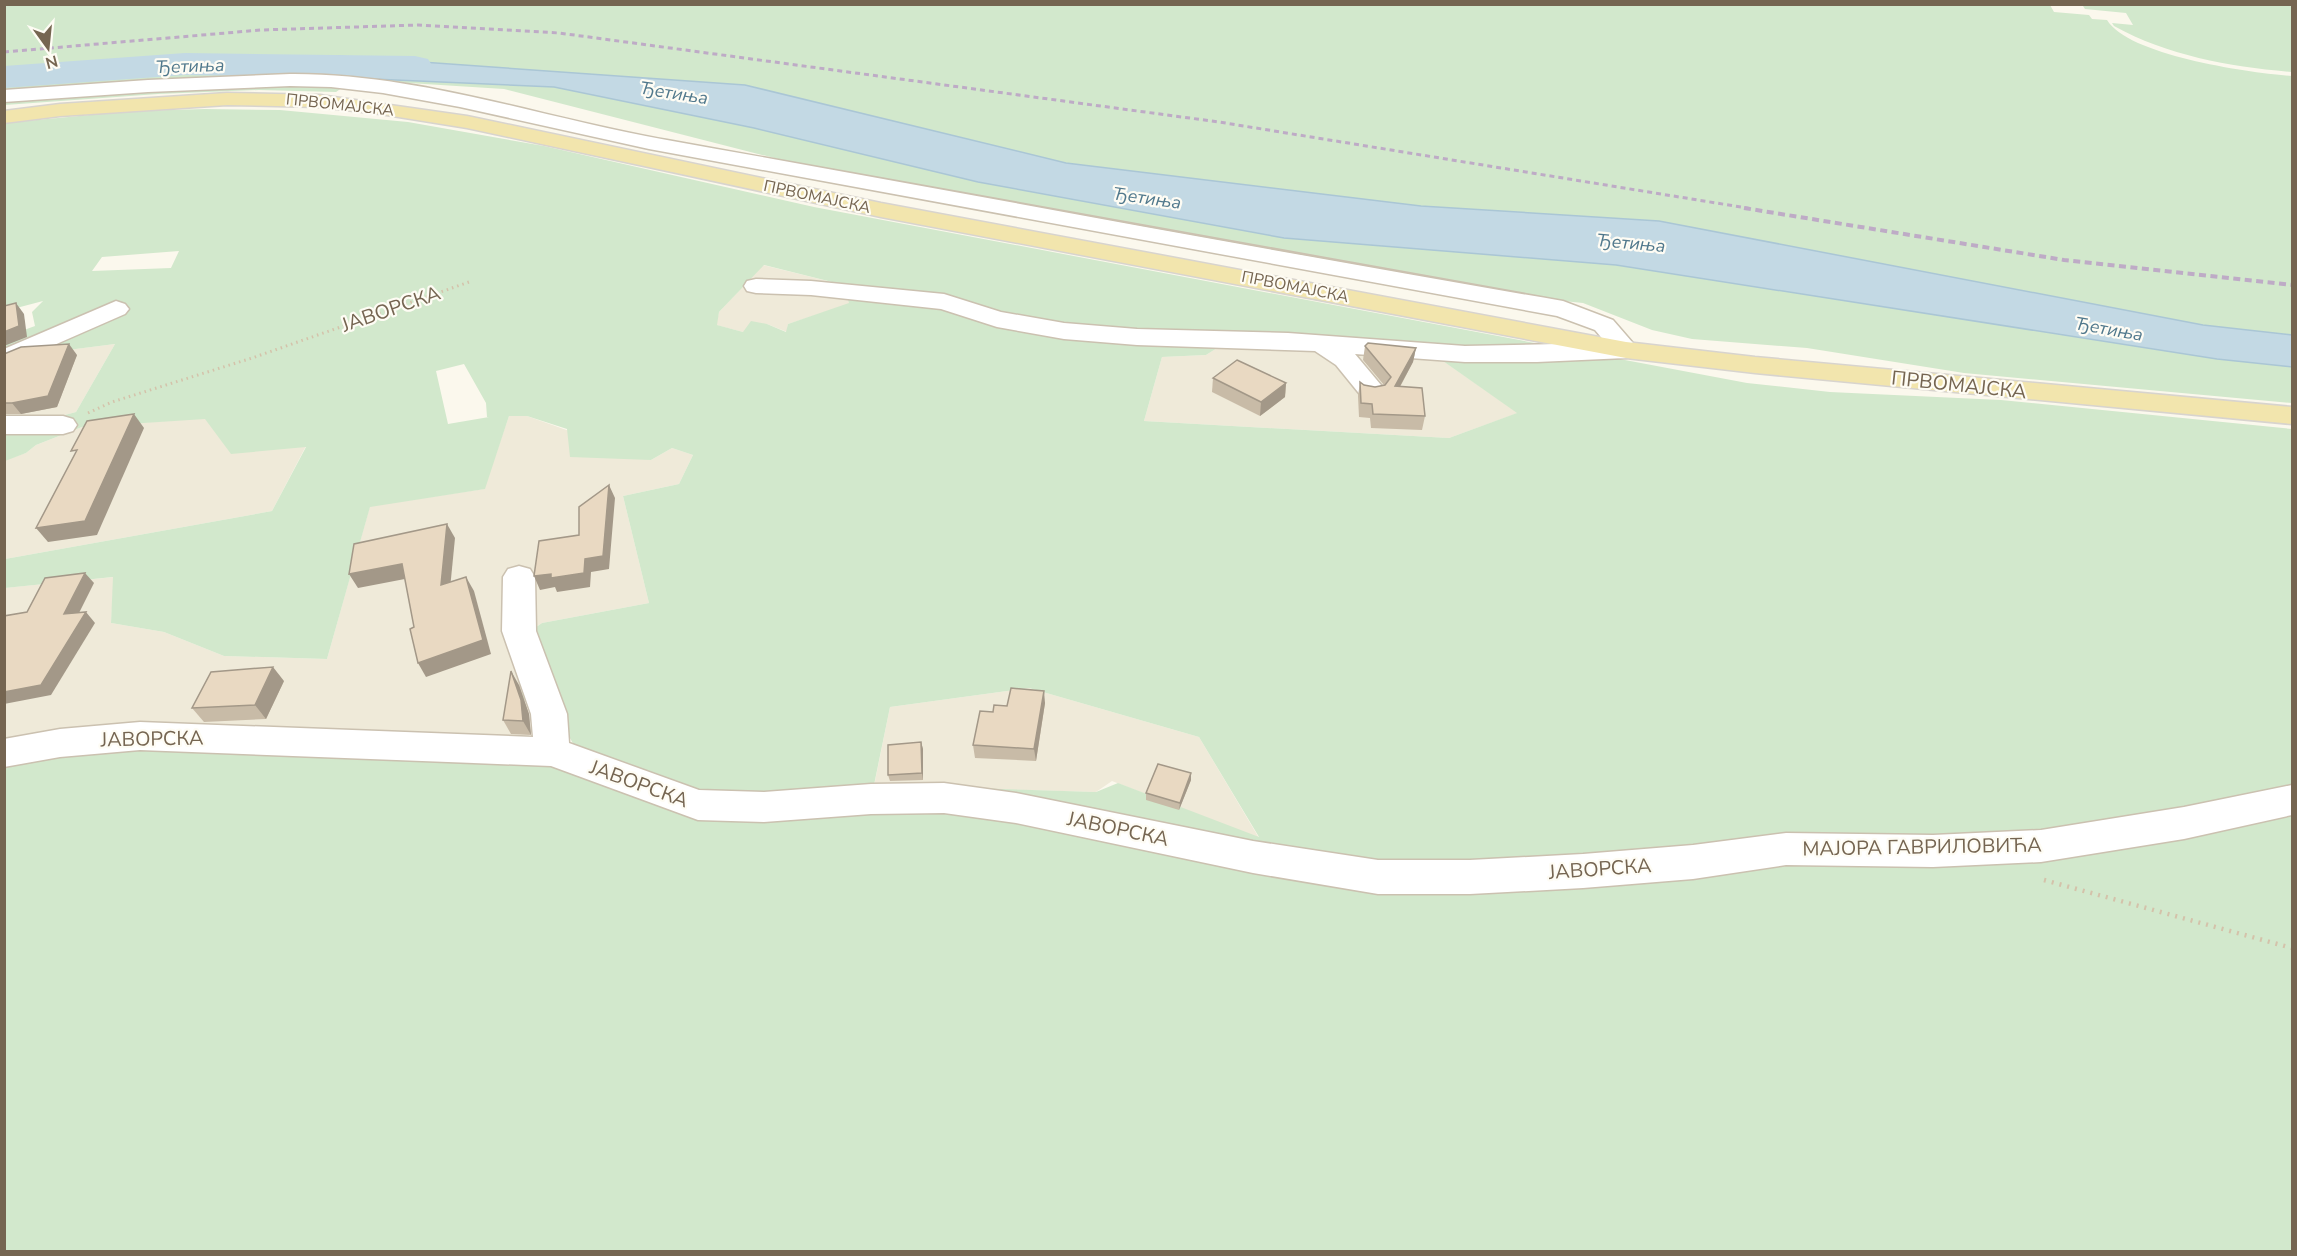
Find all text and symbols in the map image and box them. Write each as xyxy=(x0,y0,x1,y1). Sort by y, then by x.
north arrow xyxy=(18,18,78,78)
text: N xyxy=(43,49,60,74)
water label: Ђетиња xyxy=(155,53,225,79)
water label: Ђетиња xyxy=(638,76,710,110)
street label: ПРВОМАЈСКА xyxy=(285,88,395,122)
street label: ПРВОМАЈСКА xyxy=(762,175,873,219)
water label: Ђетиња xyxy=(1111,181,1183,215)
water label: Ђетиња xyxy=(1596,228,1666,258)
street label: ПРВОМАЈСКА xyxy=(1240,266,1351,308)
street label: ЈАВОРСКА xyxy=(337,279,444,339)
water label: Ђетиња xyxy=(2073,311,2145,347)
street label: ПРВОМАЈСКА xyxy=(1890,364,2028,406)
street label: ЈАВОРСКА xyxy=(99,725,204,753)
street label: ЈАВОРСКА xyxy=(585,753,692,814)
street label: ЈАВОРСКА xyxy=(1064,805,1172,853)
street label: МАЈОРА ГАВРИЛОВИЋА xyxy=(1802,831,2042,863)
street label: ЈАВОРСКА xyxy=(1547,852,1653,886)

